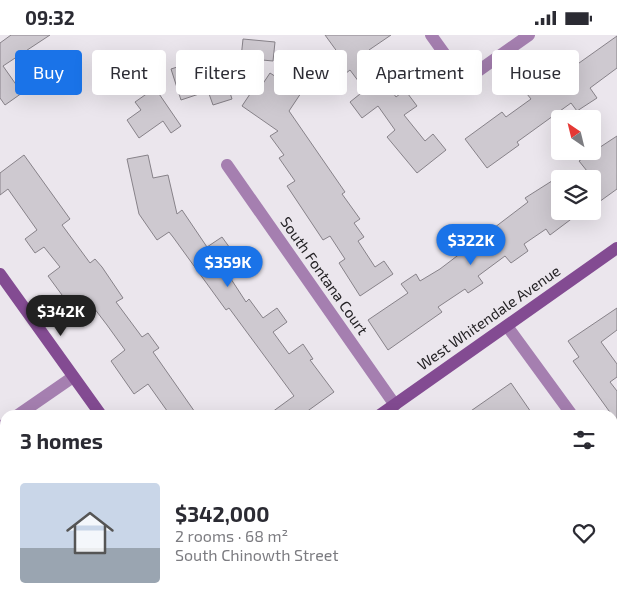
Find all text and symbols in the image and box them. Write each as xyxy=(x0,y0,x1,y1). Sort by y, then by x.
text: 09:32 xyxy=(25,6,75,29)
chip: Buy xyxy=(15,50,82,95)
chip: Rent xyxy=(92,50,166,95)
chip: Filters xyxy=(176,50,264,95)
chip: New xyxy=(274,50,347,95)
chip: Apartment xyxy=(357,50,482,95)
chip: House xyxy=(492,50,579,95)
north arrow xyxy=(551,110,601,160)
map controls xyxy=(551,110,601,220)
button: layers xyxy=(551,170,601,220)
street label: South Fontana Court xyxy=(277,213,372,338)
pin: $322K xyxy=(436,223,506,266)
text: $322K xyxy=(447,230,495,249)
pin: $359K xyxy=(193,245,263,288)
text: $359K xyxy=(205,252,251,271)
street label: West Whitendale Avenue xyxy=(414,261,563,373)
pin: $342K xyxy=(26,295,96,337)
text: $342K xyxy=(37,301,85,320)
icon: filters xyxy=(570,426,598,454)
text: 3 homes xyxy=(20,428,103,453)
text: $342,000 xyxy=(175,501,270,526)
icon: home xyxy=(60,503,120,563)
icon: heart xyxy=(570,519,598,547)
text: 2 rooms · 68 m² xyxy=(175,526,288,545)
text: South Chinowth Street xyxy=(175,545,338,564)

